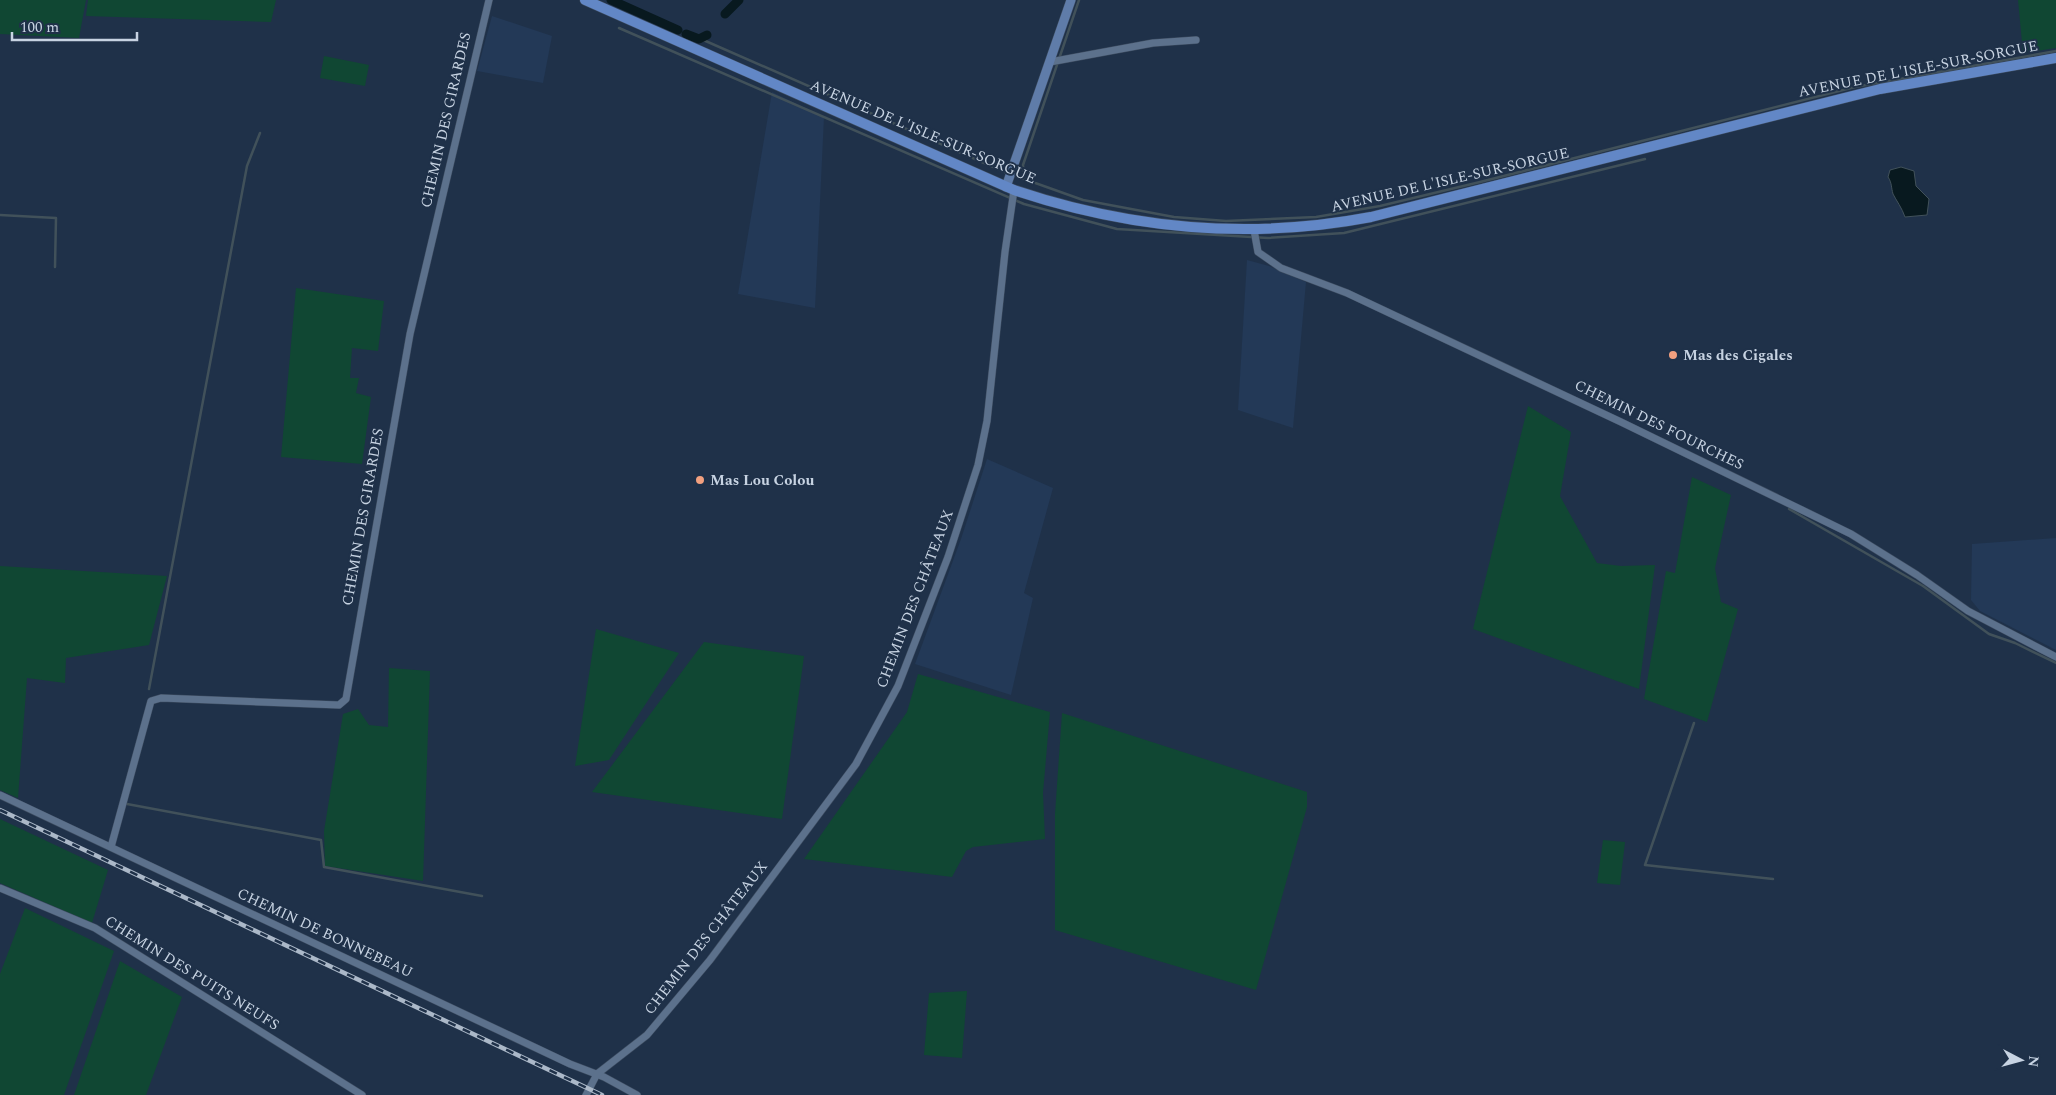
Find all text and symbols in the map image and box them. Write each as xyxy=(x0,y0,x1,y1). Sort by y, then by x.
scale bar xyxy=(12,10,138,42)
text: 100 m xyxy=(20,16,59,39)
street label: CHEMIN DES GIRARDES xyxy=(415,30,477,210)
street label: AVENUE DE L'ISLE-SUR-SORGUE xyxy=(1796,34,2040,104)
street label: AVENUE DE L'ISLE-SUR-SORGUE xyxy=(806,74,1040,190)
street label: AVENUE DE L'ISLE-SUR-SORGUE xyxy=(1329,141,1571,219)
place label: Mas des Cigales xyxy=(1683,344,1793,367)
marker: Mas des Cigales xyxy=(1667,349,1679,361)
street label: CHEMIN DES FOURCHES xyxy=(1570,374,1748,476)
street label: CHEMIN DES GIRARDES xyxy=(336,426,390,607)
place label: Mas Lou Colou xyxy=(710,469,814,492)
marker: Mas Lou Colou xyxy=(694,474,706,486)
street label: CHEMIN DES CHÂTEAUX xyxy=(870,506,960,692)
street label: CHEMIN DES CHÂTEAUX xyxy=(639,856,773,1020)
street label: CHEMIN DE BONNEBEAU xyxy=(233,882,417,984)
street label: CHEMIN DES PUITS NEUFS xyxy=(100,910,284,1036)
north arrow xyxy=(1996,1035,2046,1085)
text: N xyxy=(2022,1055,2044,1068)

